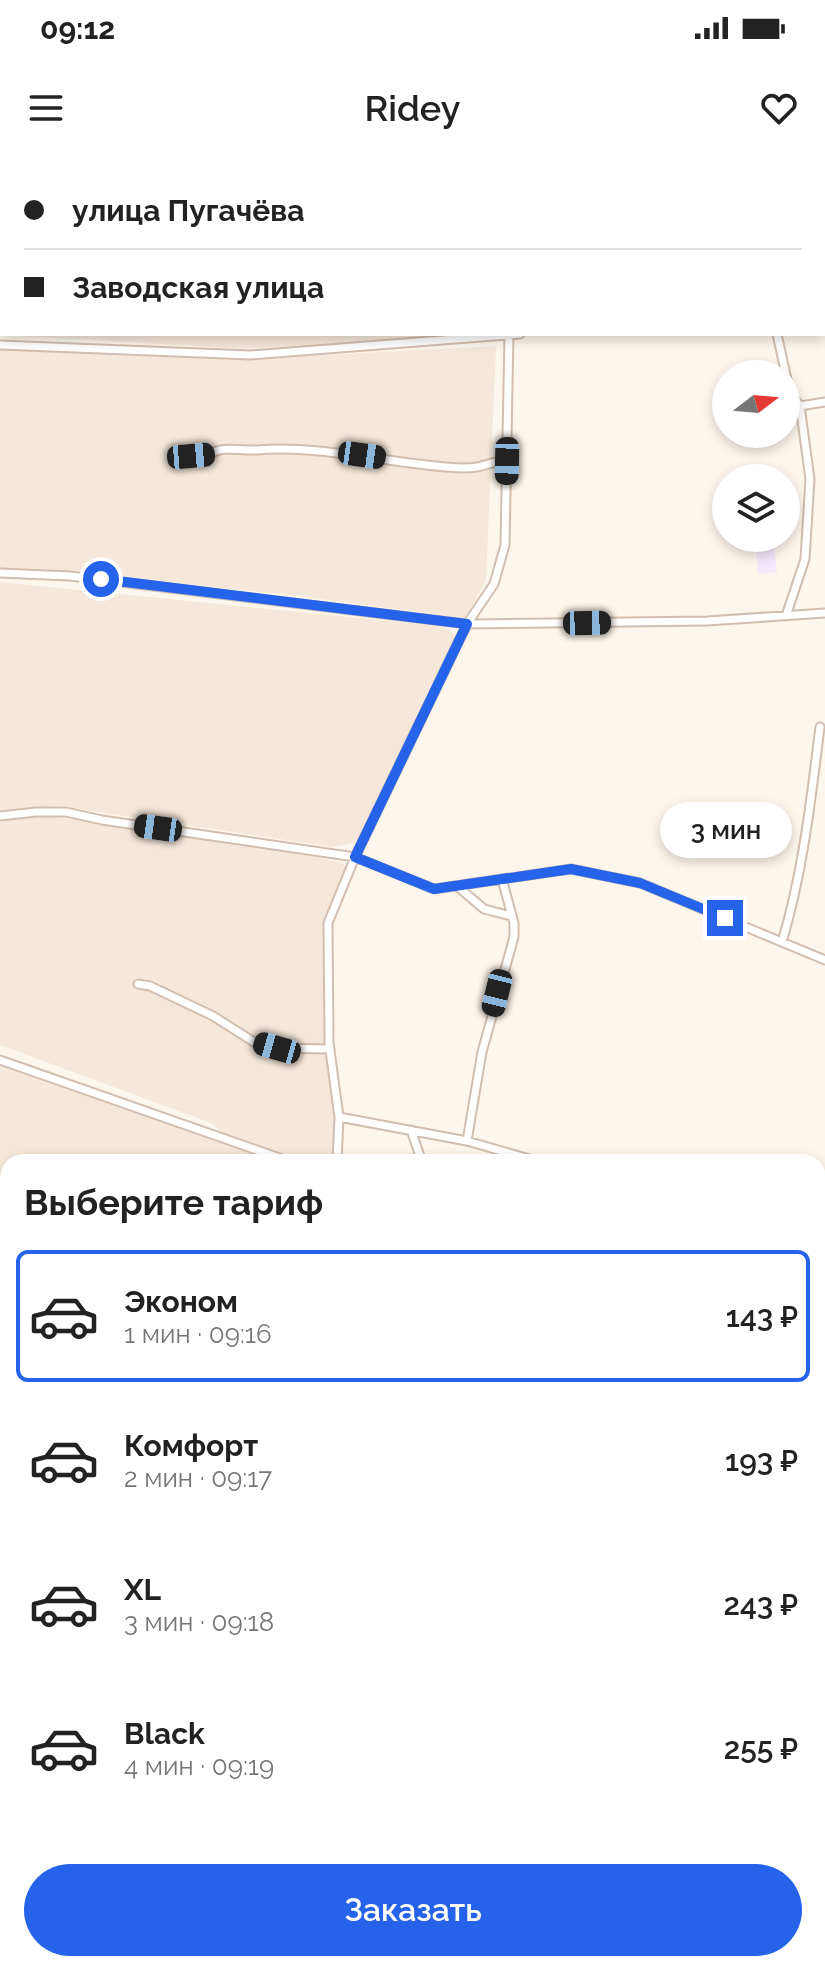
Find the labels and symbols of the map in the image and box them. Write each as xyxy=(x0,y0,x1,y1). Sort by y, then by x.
north arrow xyxy=(712,360,800,448)
car xyxy=(495,437,519,485)
car xyxy=(337,440,387,470)
car xyxy=(166,442,216,470)
route start xyxy=(83,561,119,597)
car xyxy=(563,611,611,635)
callout: 3 мин xyxy=(659,802,791,858)
car xyxy=(133,813,183,843)
route end xyxy=(707,900,743,936)
car xyxy=(480,967,514,1019)
car xyxy=(251,1030,303,1066)

